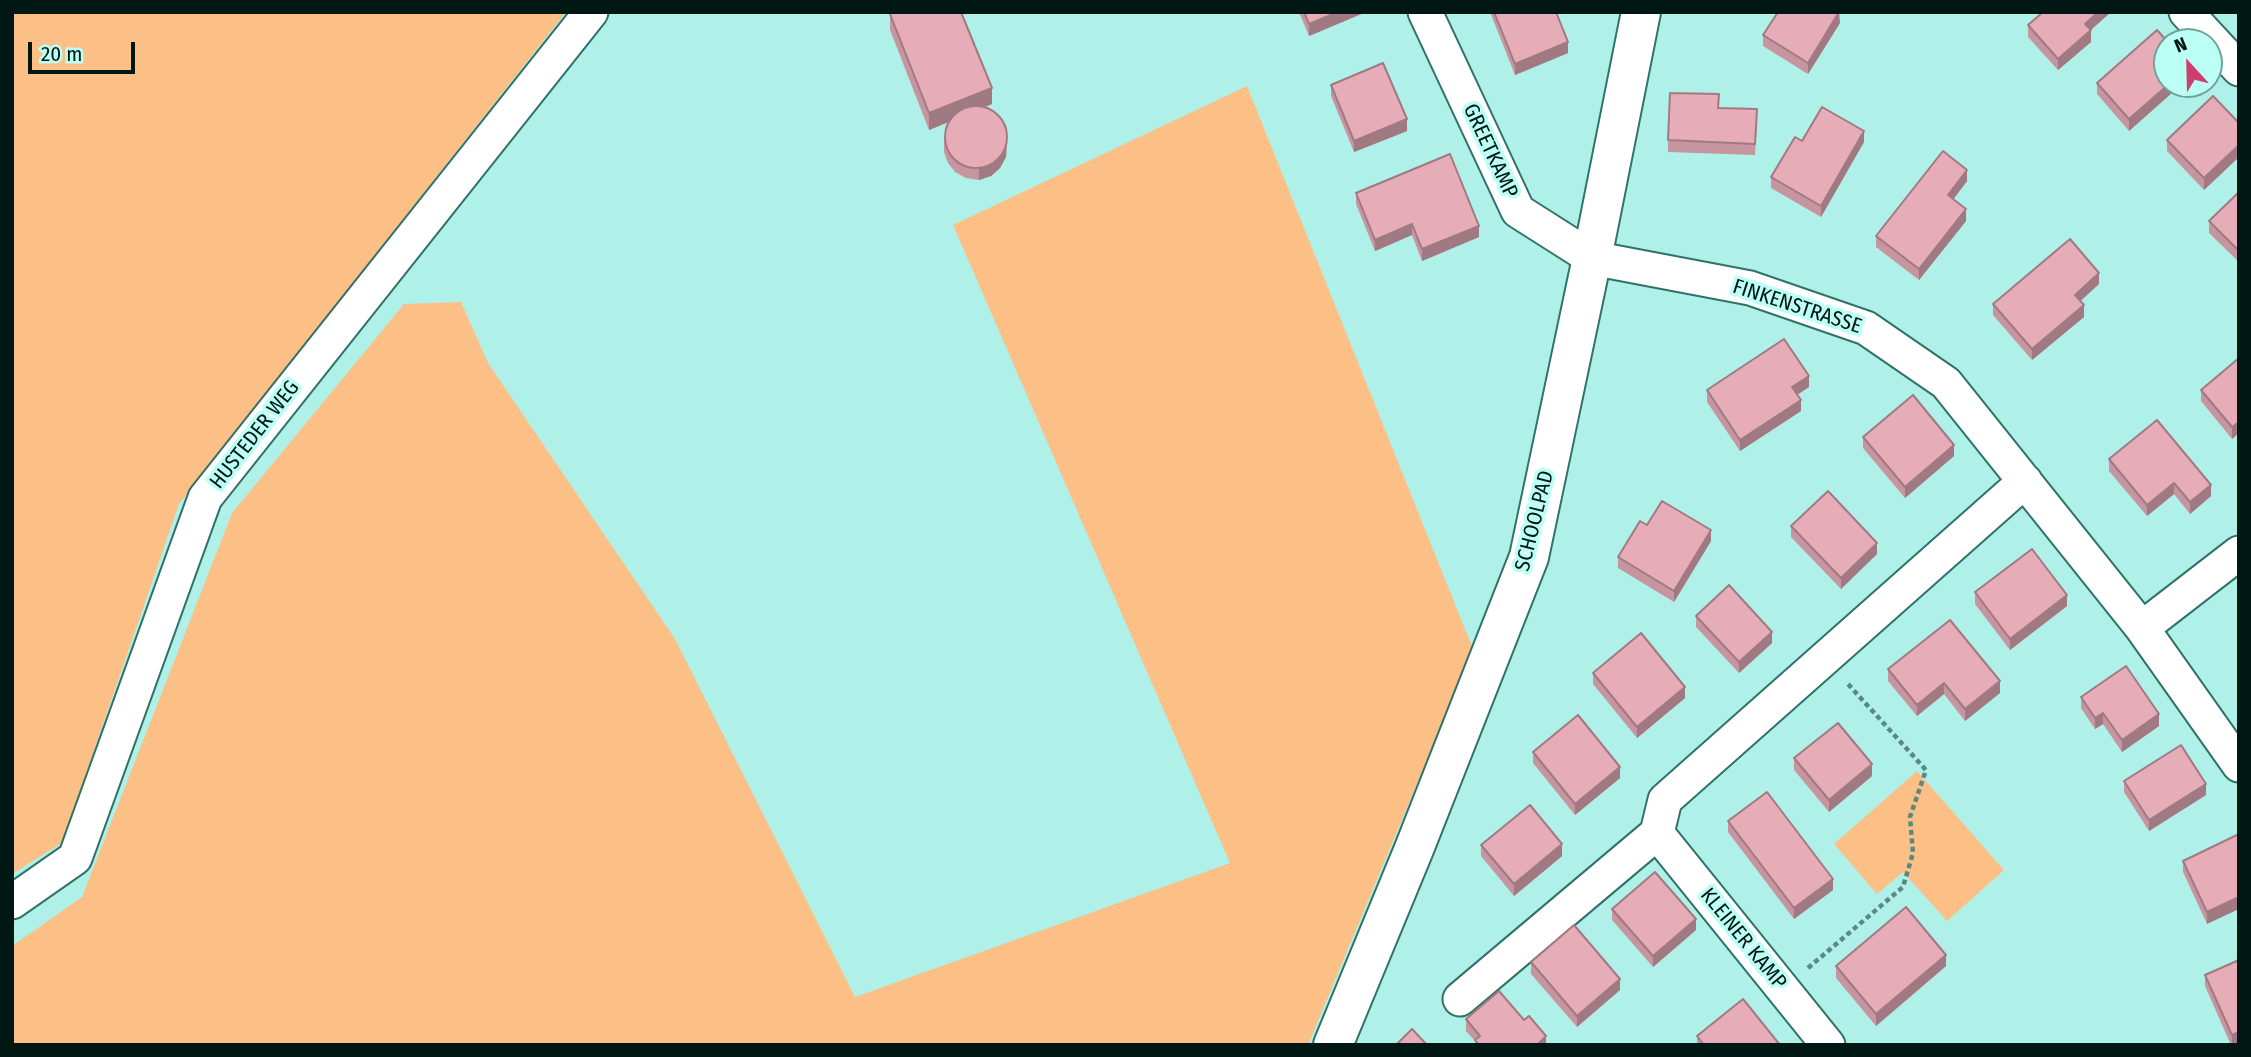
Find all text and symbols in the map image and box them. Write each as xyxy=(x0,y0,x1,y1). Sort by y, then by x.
scale bar xyxy=(32,28,138,72)
north arrow xyxy=(2153,28,2223,98)
text: N xyxy=(2171,32,2190,58)
text: 20 m xyxy=(41,41,82,67)
street label: GREETKAMP xyxy=(1457,100,1523,202)
street label: FINKENSTRASSE xyxy=(1730,274,1864,340)
street label: HUSTEDER WEG xyxy=(205,376,305,494)
street label: SCHOOLPAD xyxy=(1510,468,1560,574)
street label: KLEINER KAMP xyxy=(1695,883,1791,995)

